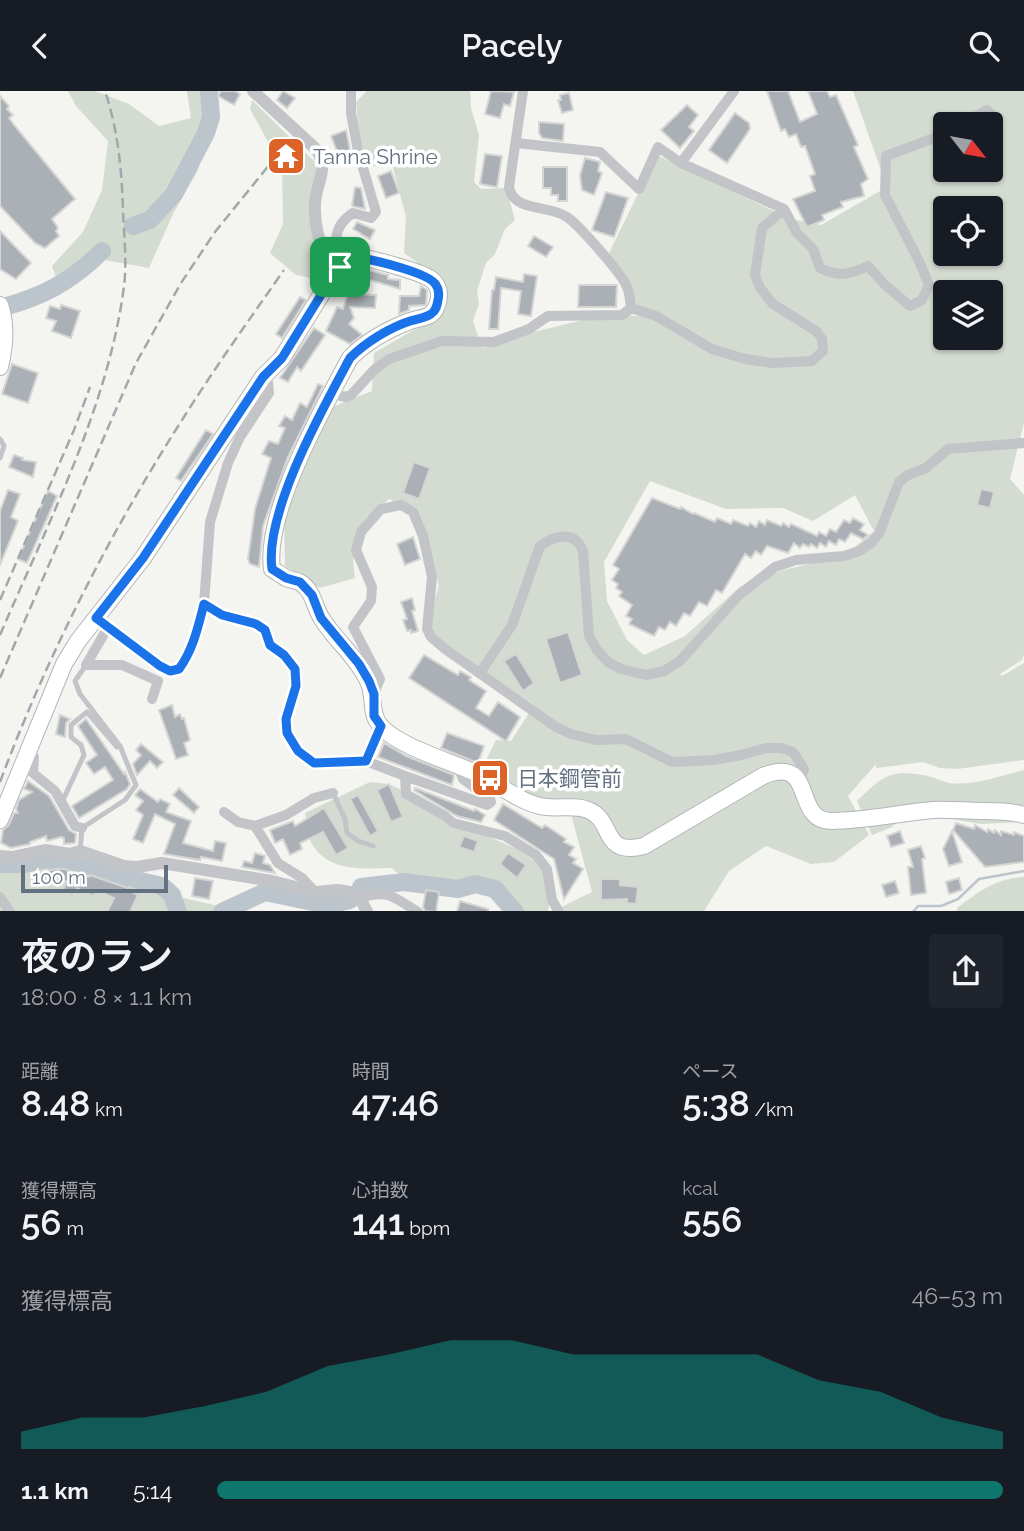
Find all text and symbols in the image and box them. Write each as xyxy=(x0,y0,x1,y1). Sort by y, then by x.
icon: back xyxy=(21,27,59,65)
text: Pacely xyxy=(462,27,562,64)
icon: search xyxy=(965,27,1003,65)
north arrow xyxy=(933,112,1003,182)
map controls xyxy=(933,112,1003,350)
temple icon: Tanna Shrine xyxy=(265,135,307,177)
place label: Tanna Shrine xyxy=(313,144,438,169)
button: locate xyxy=(933,196,1003,266)
pin xyxy=(310,237,370,297)
icon: arrive xyxy=(321,248,359,286)
button: layers xyxy=(933,280,1003,350)
bus stop icon: 日本鋼管前 xyxy=(469,757,511,799)
place label: 日本鋼管前 xyxy=(517,766,622,791)
scale bar xyxy=(21,863,168,894)
text: 100 m xyxy=(32,866,86,888)
text: 夜のラン xyxy=(21,934,173,979)
button: share xyxy=(929,934,1003,1008)
text: 18:00 · 8 × 1.1 km xyxy=(21,983,192,1010)
text: 距離 xyxy=(21,1060,59,1082)
text: 時間 xyxy=(352,1060,390,1082)
text: ペース xyxy=(682,1060,738,1082)
text: 8.48 xyxy=(21,1083,90,1124)
text: 47:46 xyxy=(352,1083,439,1124)
text: 5:38 xyxy=(682,1083,750,1124)
text: km xyxy=(90,1098,123,1120)
text: /km xyxy=(750,1098,794,1120)
text: kcal xyxy=(682,1177,718,1199)
text: 獲得標高 xyxy=(21,1179,97,1201)
text: 心拍数 xyxy=(352,1179,409,1201)
text: 556 xyxy=(682,1199,742,1240)
text: 56 xyxy=(21,1202,62,1243)
text: 141 xyxy=(352,1202,404,1243)
text: m xyxy=(62,1217,84,1239)
text: bpm xyxy=(404,1217,450,1239)
text: 46–53 m xyxy=(912,1282,1003,1309)
text: 獲得標高 xyxy=(21,1287,113,1314)
text: 1.1 km xyxy=(21,1477,89,1504)
text: 5:14 xyxy=(133,1477,172,1504)

